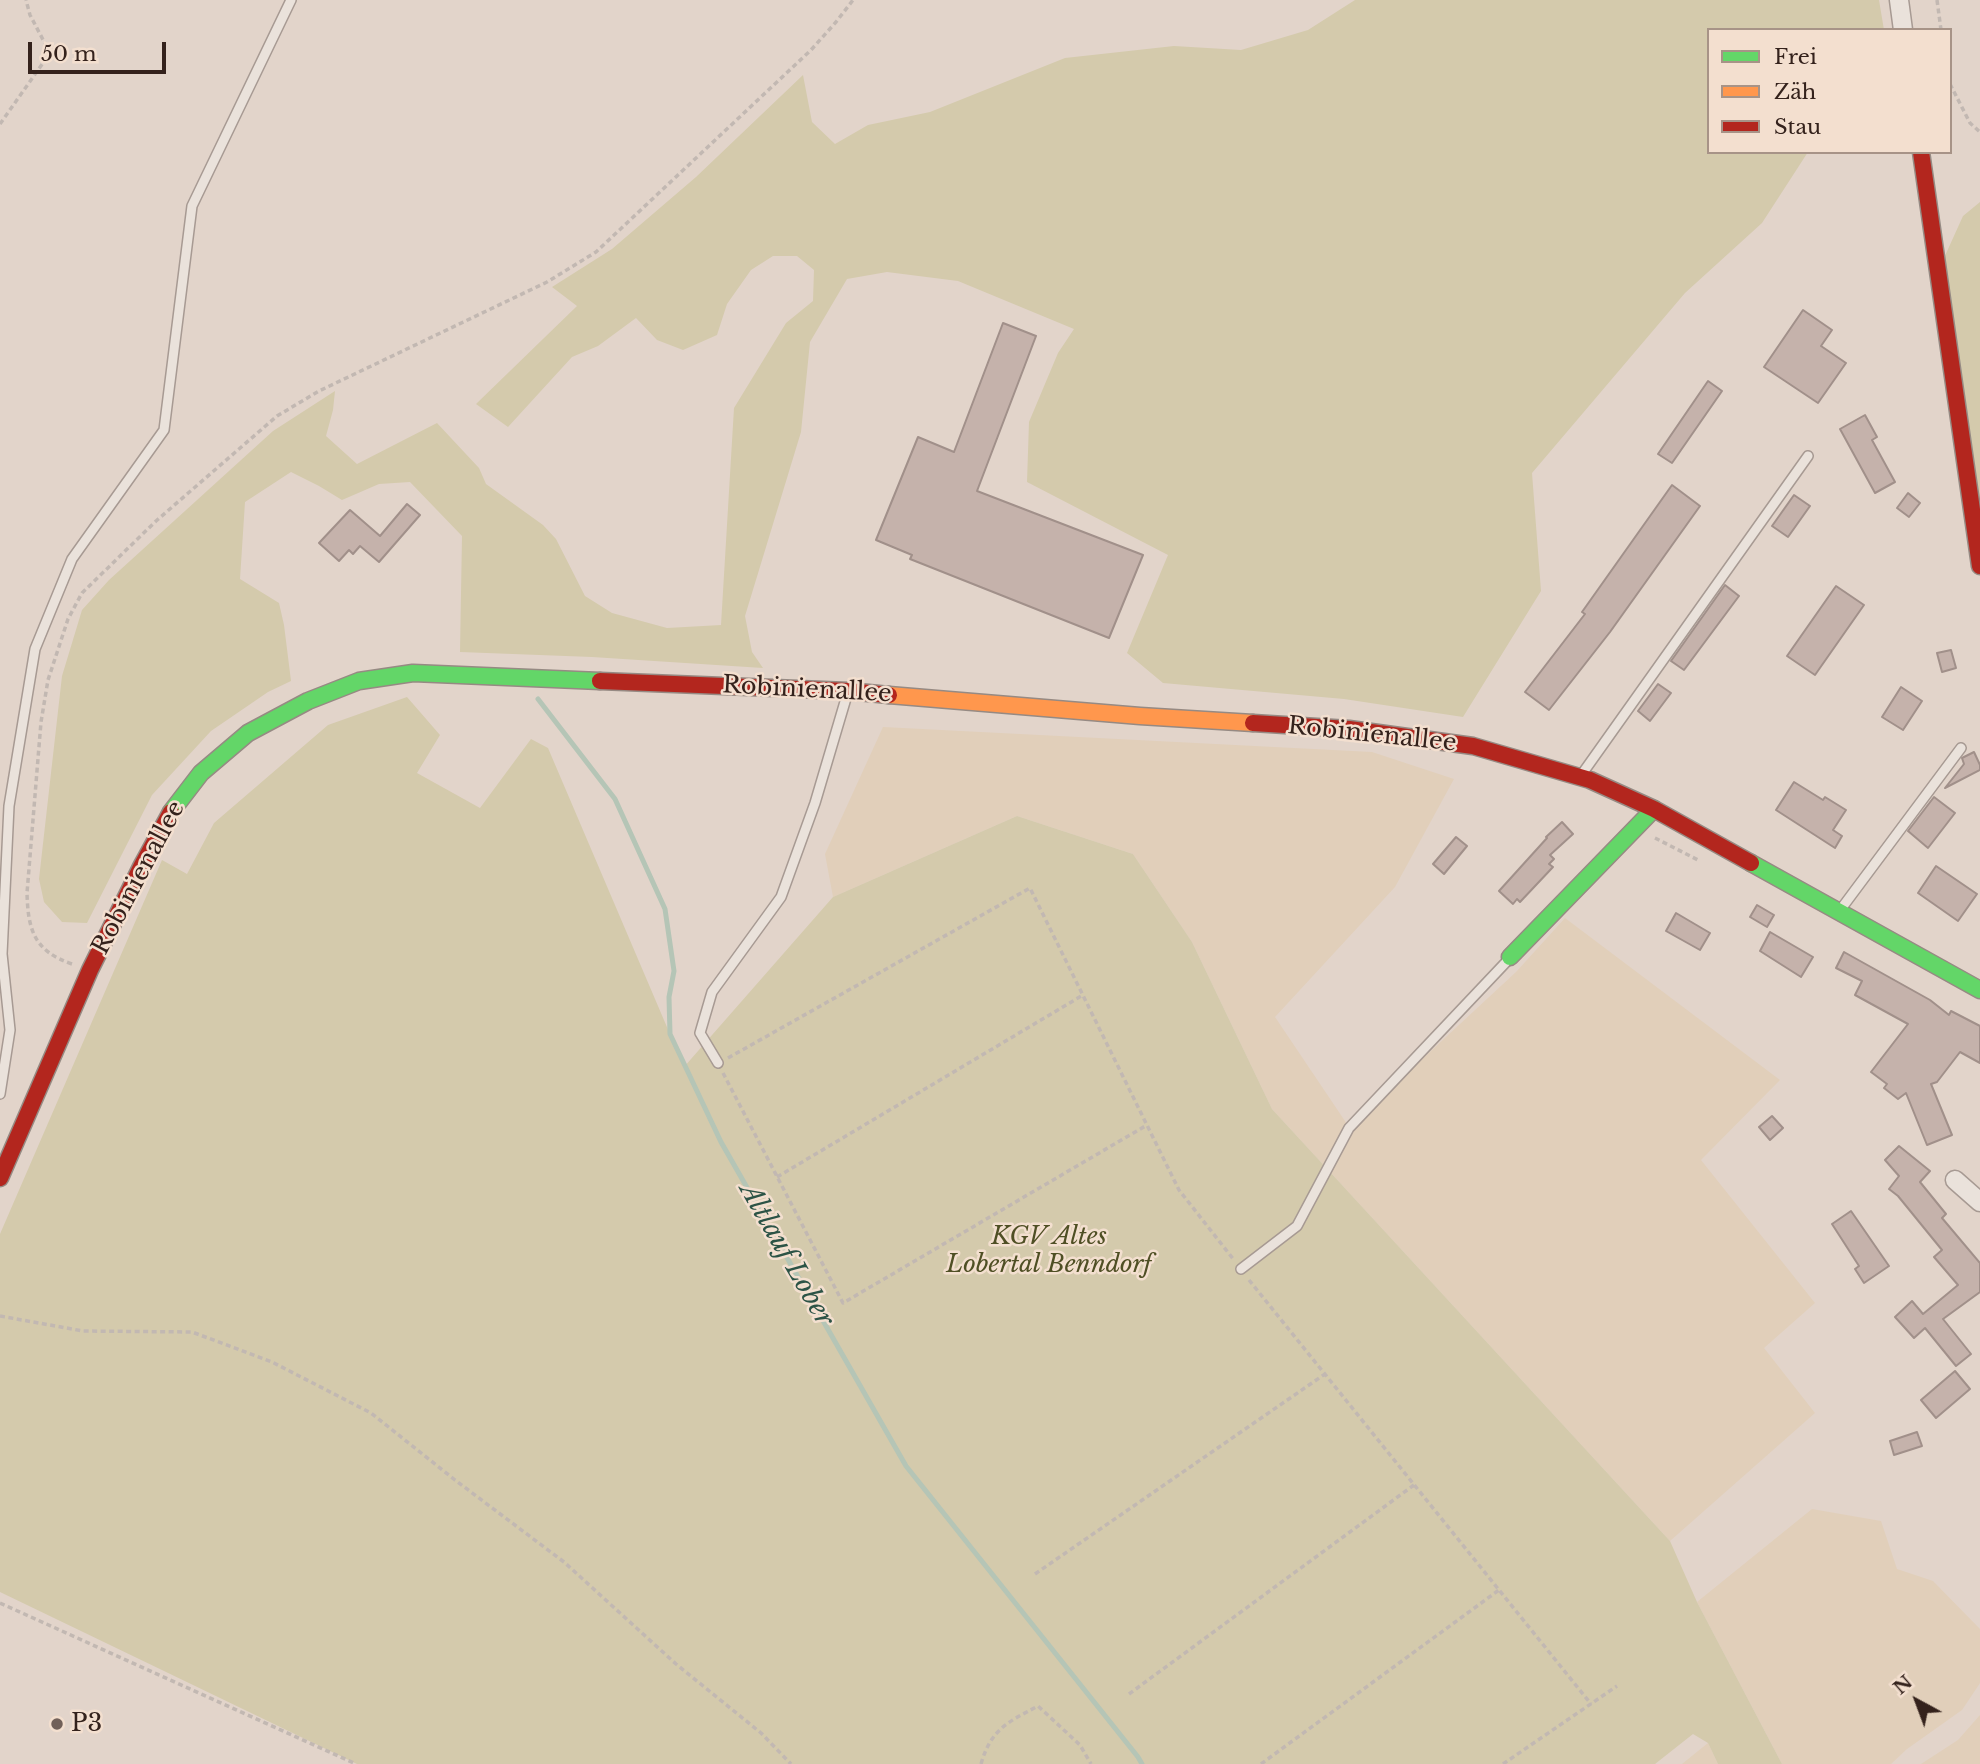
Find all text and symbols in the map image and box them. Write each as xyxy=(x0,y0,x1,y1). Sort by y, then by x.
scale bar xyxy=(32,28,170,72)
legend xyxy=(1707,28,1952,154)
text: 50 m xyxy=(41,41,96,67)
text: Frei xyxy=(1774,44,1817,70)
text: Zäh xyxy=(1774,79,1816,105)
text: Stau xyxy=(1774,114,1821,140)
street label: Robinienallee xyxy=(722,671,892,709)
street label: Robinienallee xyxy=(1286,712,1458,758)
street label: Robinienallee xyxy=(86,796,192,960)
water label: Altlauf Lober xyxy=(732,1178,840,1332)
park label: KGV Altes Lobertal Benndorf xyxy=(946,1223,1152,1279)
north arrow xyxy=(1882,1666,1952,1736)
text: N xyxy=(1889,1670,1917,1699)
place label: P3 xyxy=(71,1710,102,1738)
marker: P3 xyxy=(49,1716,65,1732)

